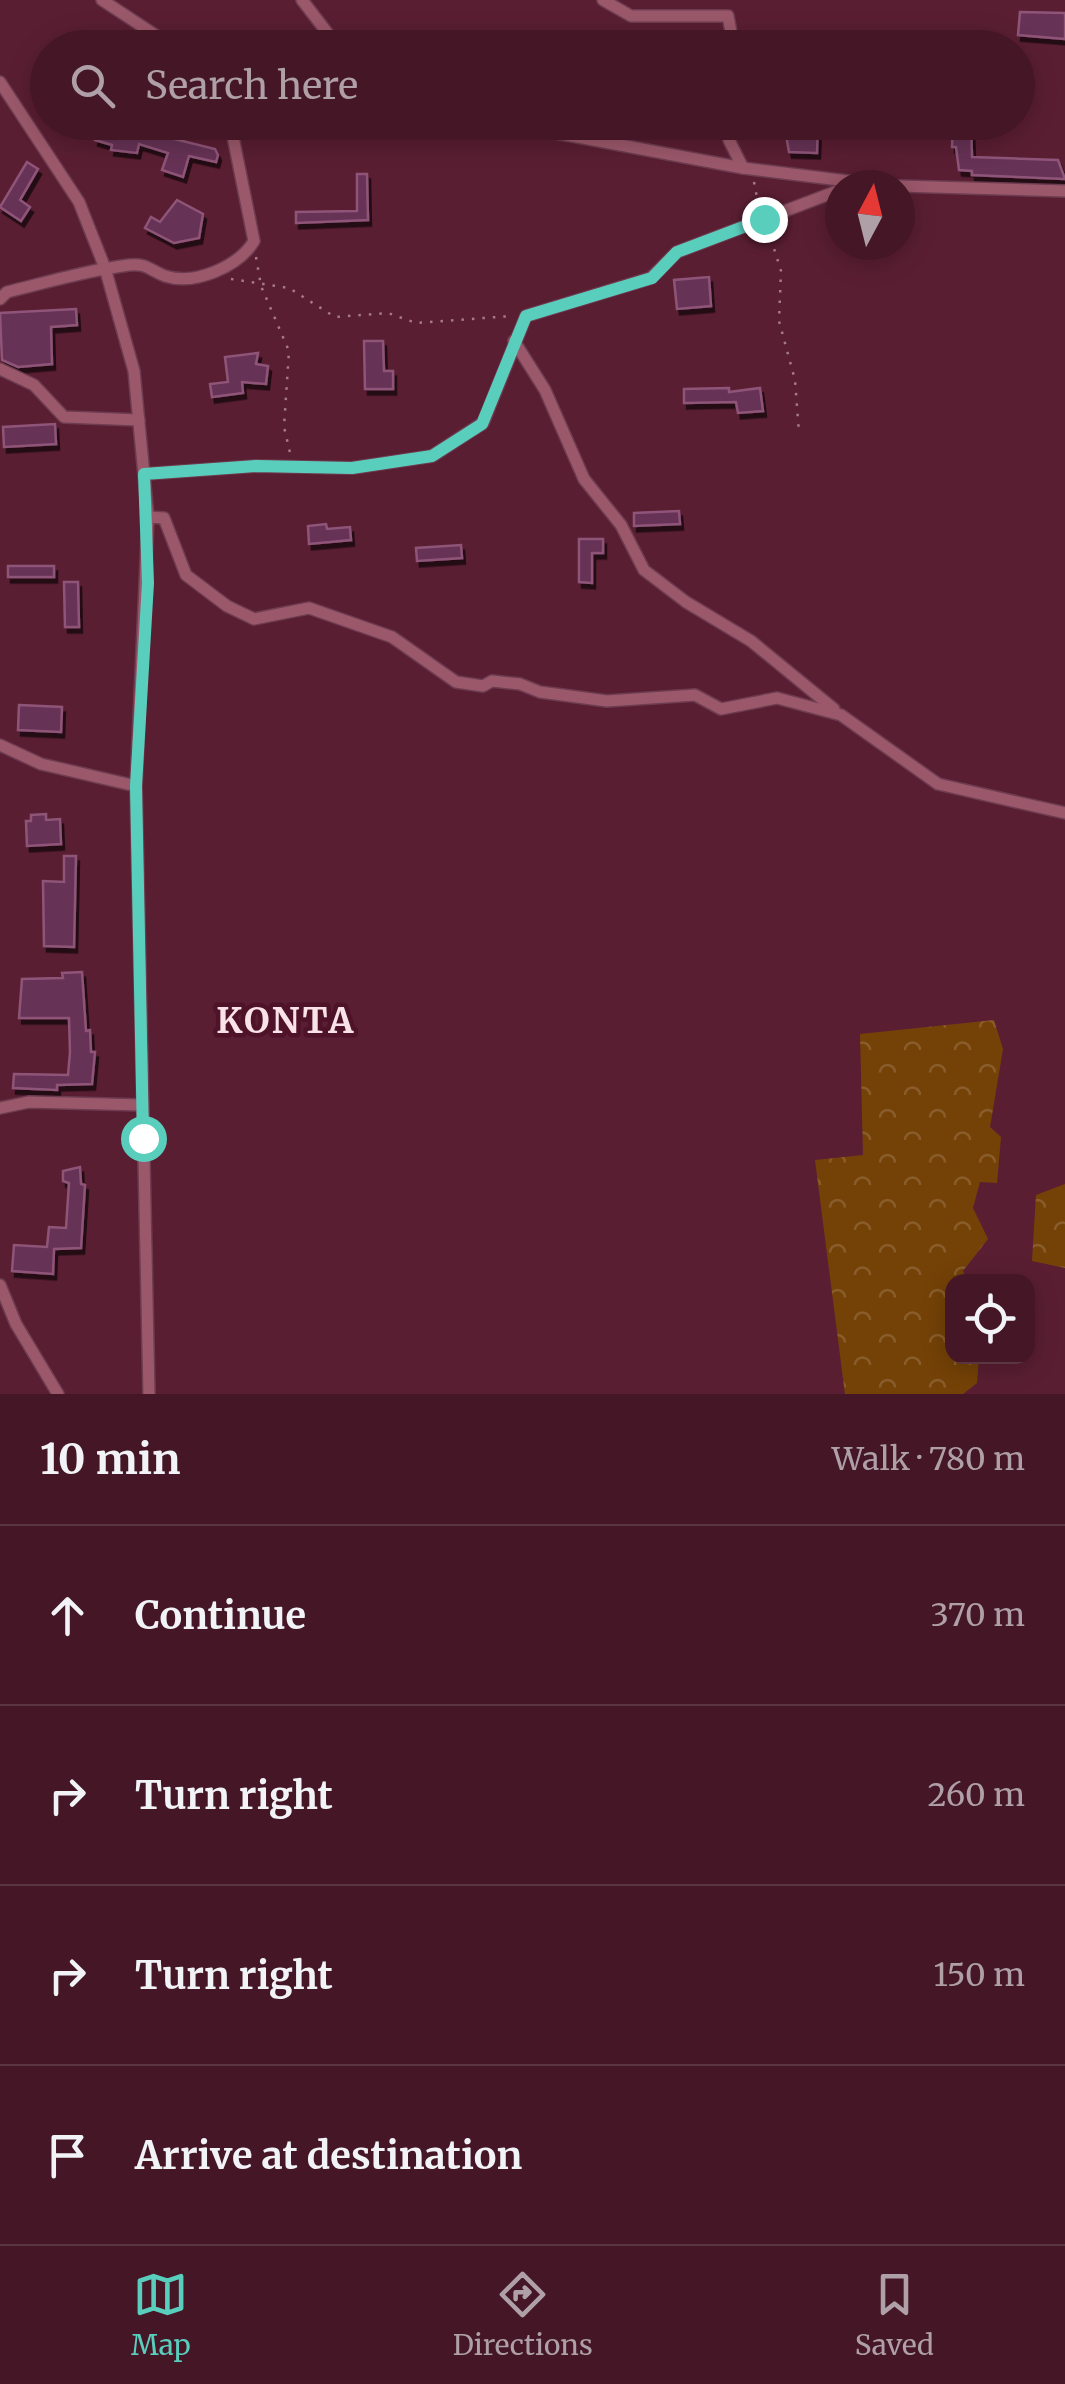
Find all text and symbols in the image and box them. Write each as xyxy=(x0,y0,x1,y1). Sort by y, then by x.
search box xyxy=(30,30,1035,140)
icon: search xyxy=(65,58,120,113)
text: Search here xyxy=(145,62,358,109)
north arrow xyxy=(825,170,915,260)
route end xyxy=(742,197,788,243)
district label: KONTA xyxy=(216,999,356,1043)
route start xyxy=(121,1116,167,1162)
map controls xyxy=(945,1274,1035,1364)
button: locate xyxy=(945,1274,1035,1364)
text: 10 min xyxy=(40,1433,180,1485)
text: Walk · 780 m xyxy=(832,1439,1025,1479)
icon: ahead xyxy=(40,1588,95,1643)
text: Continue xyxy=(135,1592,306,1639)
text: 370 m xyxy=(930,1595,1025,1635)
icon: right xyxy=(40,1768,95,1823)
text: Turn right xyxy=(135,1772,333,1819)
text: 260 m xyxy=(927,1775,1025,1815)
icon: right xyxy=(40,1948,95,2003)
text: Turn right xyxy=(135,1952,333,1999)
text: 150 m xyxy=(933,1955,1025,1995)
icon: arrive xyxy=(40,2128,95,2183)
text: Arrive at destination xyxy=(135,2132,522,2179)
tab: Map xyxy=(131,2267,191,2363)
tab: Directions xyxy=(453,2267,593,2363)
tab: Saved xyxy=(855,2267,934,2363)

